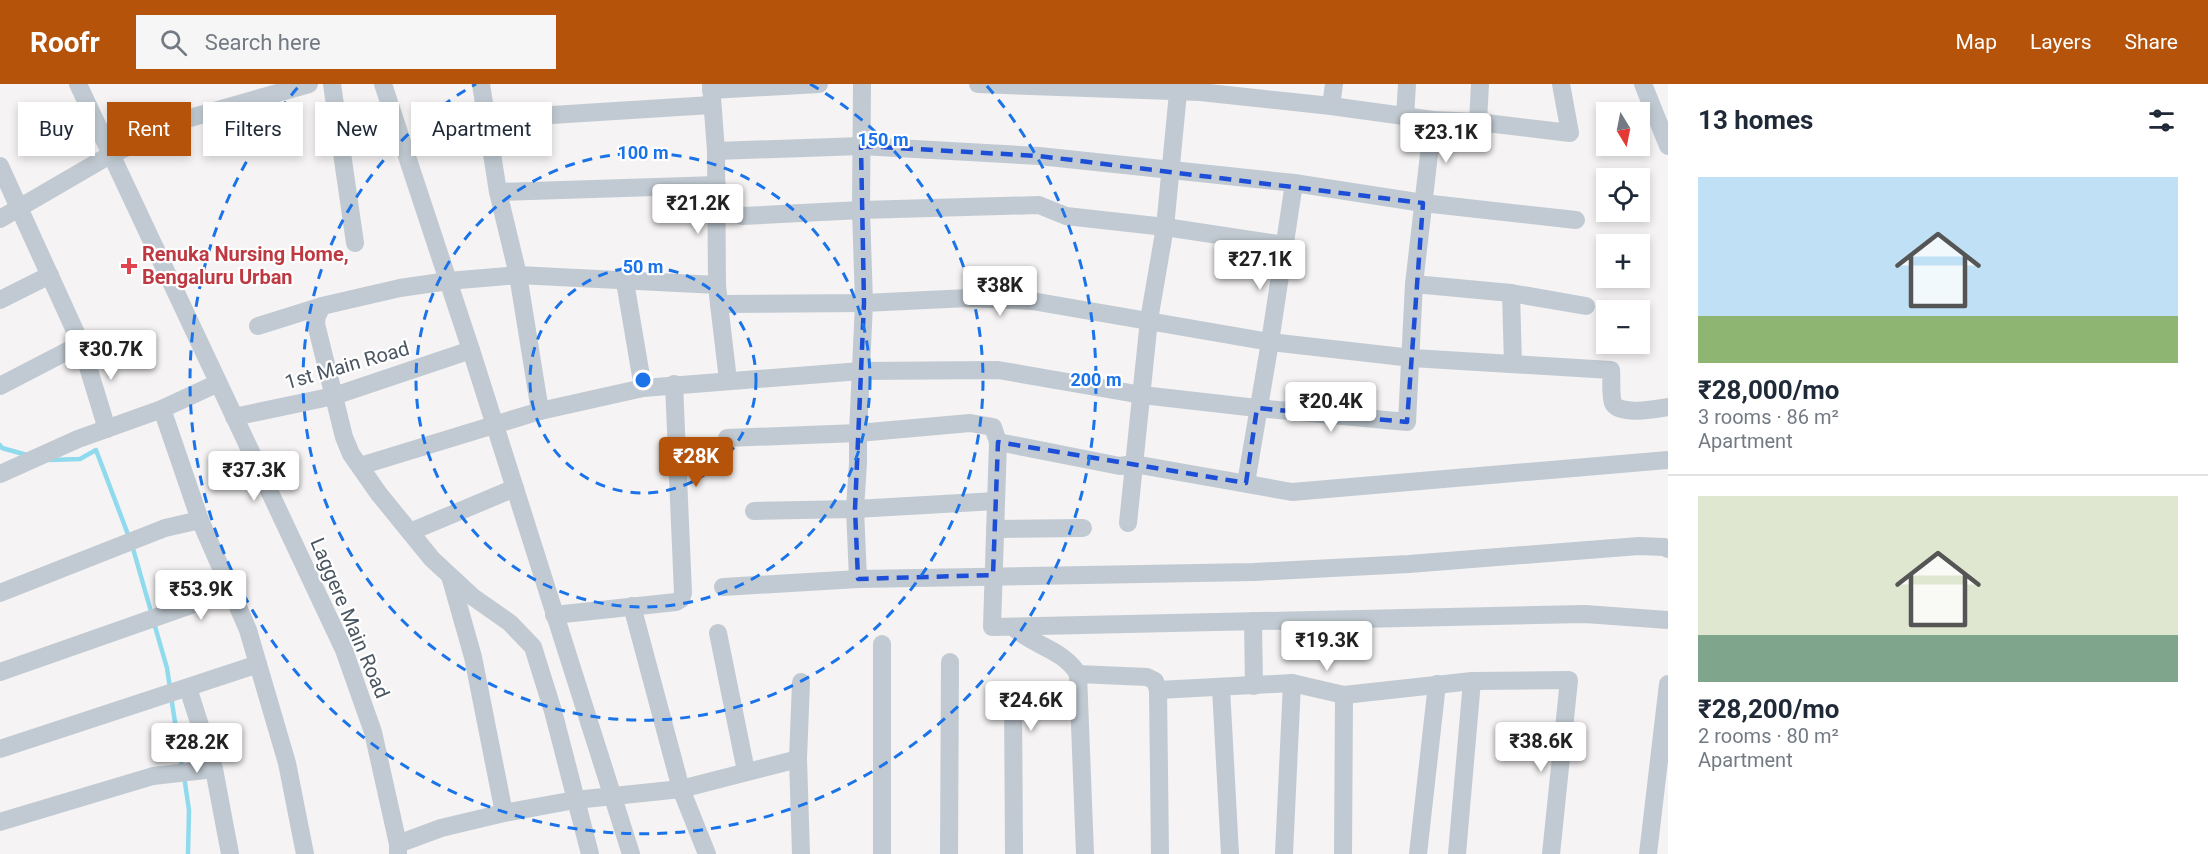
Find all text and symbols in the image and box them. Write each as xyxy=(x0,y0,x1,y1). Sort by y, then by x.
search box xyxy=(136,15,556,69)
text: Roofr xyxy=(30,26,100,59)
icon: search xyxy=(157,26,190,59)
text: Search here xyxy=(205,30,321,55)
text: Map xyxy=(1955,30,1997,54)
text: Layers xyxy=(2030,30,2091,54)
text: Share xyxy=(2124,30,2178,54)
chip: Buy xyxy=(18,102,95,156)
chip: Rent xyxy=(107,102,191,156)
chip: Filters xyxy=(203,102,303,156)
chip: New xyxy=(315,102,399,156)
chip: Apartment xyxy=(411,102,552,156)
north arrow xyxy=(1596,102,1650,156)
map controls xyxy=(1596,102,1650,354)
icon: filters xyxy=(2145,104,2178,137)
text: 13 homes xyxy=(1698,105,1813,135)
pin: ₹23.1K xyxy=(1397,113,1495,164)
text: ₹23.1K xyxy=(1414,120,1478,144)
text: 150 m xyxy=(857,129,909,150)
text: 100 m xyxy=(617,142,669,163)
button: locate xyxy=(1596,168,1650,222)
pin: ₹21.2K xyxy=(649,184,747,235)
text: ₹21.2K xyxy=(666,191,730,215)
icon: home xyxy=(1884,216,1992,324)
button: + xyxy=(1596,234,1650,288)
pin: ₹27.1K xyxy=(1211,240,1309,291)
place label: Renuka Nursing Home, Bengaluru Urban xyxy=(142,242,349,289)
text: ₹27.1K xyxy=(1228,247,1292,271)
text: 50 m xyxy=(623,256,663,277)
marker: Renuka Nursing Home, Bengaluru Urban xyxy=(120,257,138,275)
pin: ₹38K xyxy=(964,266,1036,317)
text: ₹38K xyxy=(977,273,1023,297)
button: − xyxy=(1596,300,1650,354)
pin: ₹30.7K xyxy=(62,330,160,381)
street label: 1st Main Road xyxy=(282,336,412,394)
text: ₹30.7K xyxy=(79,337,143,361)
text: 200 m xyxy=(1070,369,1122,390)
centre of rings xyxy=(633,370,653,390)
text: ₹28,000/mo xyxy=(1698,375,1840,405)
pin: ₹20.4K xyxy=(1282,382,1380,433)
text: ₹20.4K xyxy=(1299,389,1363,413)
text: 3 rooms · 86 m² xyxy=(1698,405,1839,429)
text: Apartment xyxy=(1698,429,1793,453)
pin: ₹28K xyxy=(660,437,732,488)
text: ₹28K xyxy=(673,444,719,468)
pin: ₹37.3K xyxy=(205,451,303,502)
text: ₹37.3K xyxy=(222,458,286,482)
street label: Laggere Main Road xyxy=(305,534,395,702)
icon: home xyxy=(1884,535,1992,643)
pin: ₹53.9K xyxy=(152,570,250,621)
text: ₹53.9K xyxy=(169,577,233,601)
pin: ₹19.3K xyxy=(1278,621,1376,672)
text: ₹19.3K xyxy=(1295,628,1359,652)
pin: ₹24.6K xyxy=(982,681,1080,732)
text: ₹24.6K xyxy=(999,688,1063,712)
text: ₹28,200/mo xyxy=(1698,694,1840,724)
pin: ₹38.6K xyxy=(1492,722,1590,773)
pin: ₹28.2K xyxy=(148,723,246,774)
text: 2 rooms · 80 m² xyxy=(1698,724,1839,748)
text: ₹38.6K xyxy=(1509,729,1573,753)
text: ₹28.2K xyxy=(165,730,229,754)
text: Apartment xyxy=(1698,748,1793,772)

